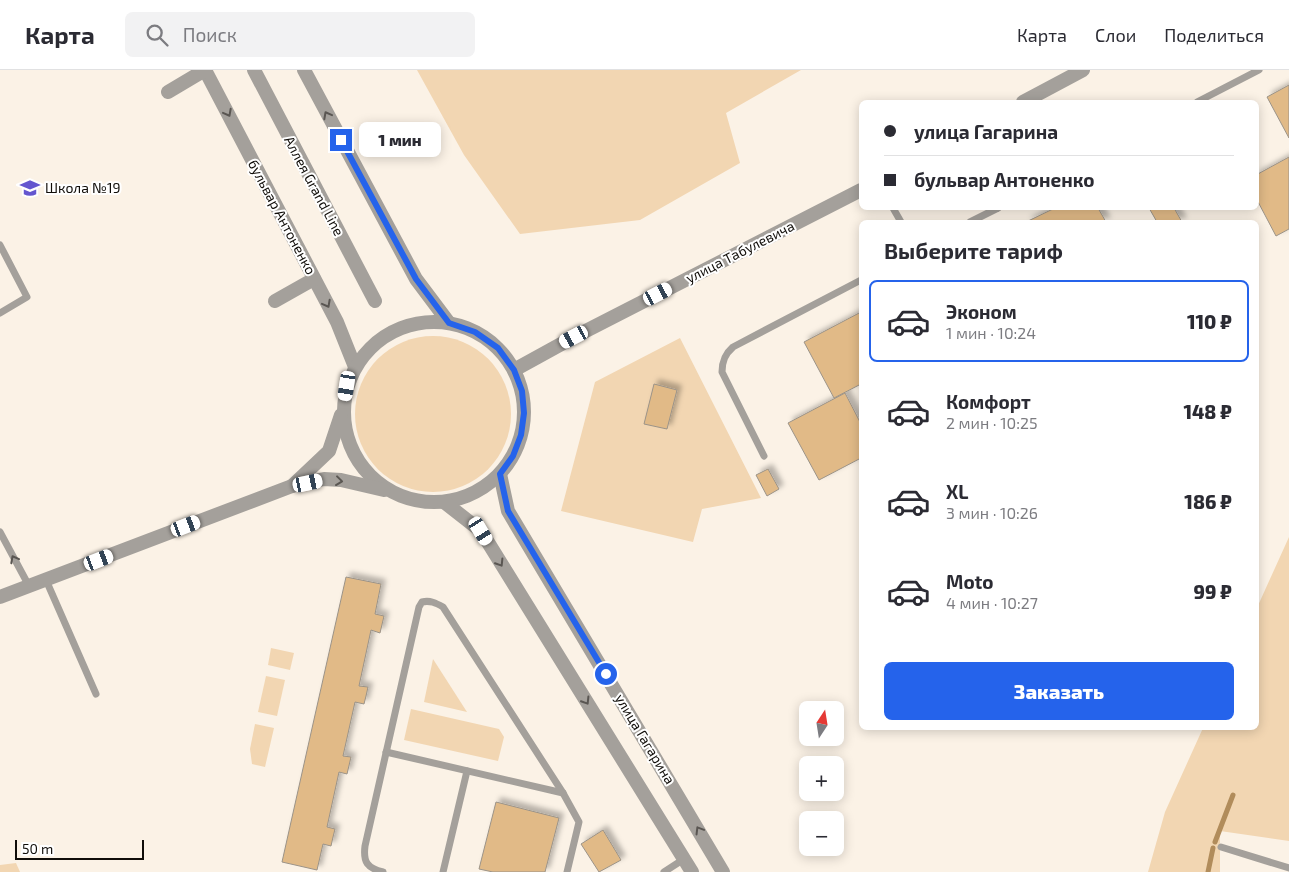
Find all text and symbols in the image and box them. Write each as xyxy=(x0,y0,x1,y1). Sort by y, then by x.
search box xyxy=(125,12,475,57)
text: Карта xyxy=(25,20,95,49)
icon: search xyxy=(143,21,171,49)
text: Поиск xyxy=(183,23,237,46)
text: Карта xyxy=(1017,24,1067,46)
text: Слои xyxy=(1095,24,1136,46)
text: Поделиться xyxy=(1164,24,1264,46)
one-way arrow xyxy=(222,108,232,117)
one-way arrow xyxy=(324,111,334,120)
text: улица Гагарина xyxy=(914,120,1058,143)
callout: 1 мин xyxy=(358,122,441,158)
route end xyxy=(330,129,352,151)
text: 1 мин xyxy=(378,130,422,149)
street label: Аллея Grand Line xyxy=(281,133,348,239)
street label: бульвар Антоненко xyxy=(245,156,320,277)
text: бульвар Антоненко xyxy=(914,168,1095,191)
school or university icon: Школа №19 xyxy=(19,177,41,199)
place label: Школа №19 xyxy=(45,179,121,196)
street label: улица Табулевича xyxy=(683,217,797,286)
text: Выберите тариф xyxy=(884,237,1063,263)
car xyxy=(641,281,674,307)
one-way arrow xyxy=(321,298,331,307)
icon: car xyxy=(886,299,931,344)
text: Эконом xyxy=(946,300,1017,323)
text: 110 ₽ xyxy=(1187,310,1232,333)
car xyxy=(557,323,590,351)
text: 1 мин · 10:24 xyxy=(946,323,1036,342)
car xyxy=(337,370,356,402)
icon: car xyxy=(886,389,931,434)
text: Комфорт xyxy=(946,390,1031,413)
text: 148 ₽ xyxy=(1183,400,1232,423)
text: 2 мин · 10:25 xyxy=(946,413,1038,432)
car xyxy=(291,473,324,493)
one-way arrow xyxy=(335,475,344,485)
icon: car xyxy=(886,479,931,524)
text: XL xyxy=(946,480,968,503)
text: 186 ₽ xyxy=(1184,490,1232,513)
text: 3 мин · 10:26 xyxy=(946,503,1038,522)
car xyxy=(169,514,202,538)
car xyxy=(466,514,495,548)
car xyxy=(82,548,115,572)
one-way arrow xyxy=(10,556,20,565)
one-way arrow xyxy=(494,557,504,566)
icon: car xyxy=(886,569,931,614)
text: Moto xyxy=(946,570,994,593)
text: 99 ₽ xyxy=(1194,580,1232,603)
text: 4 мин · 10:27 xyxy=(946,593,1038,612)
button: Заказать xyxy=(884,662,1234,720)
route start xyxy=(595,663,617,685)
street label: улица Гагарина xyxy=(612,691,679,787)
one-way arrow xyxy=(580,695,589,704)
north arrow xyxy=(799,701,844,746)
map controls xyxy=(799,701,844,856)
button: + xyxy=(799,756,844,801)
button: − xyxy=(799,811,844,856)
one-way arrow xyxy=(695,826,705,835)
scale bar xyxy=(15,837,144,860)
text: 50 m xyxy=(22,840,53,857)

